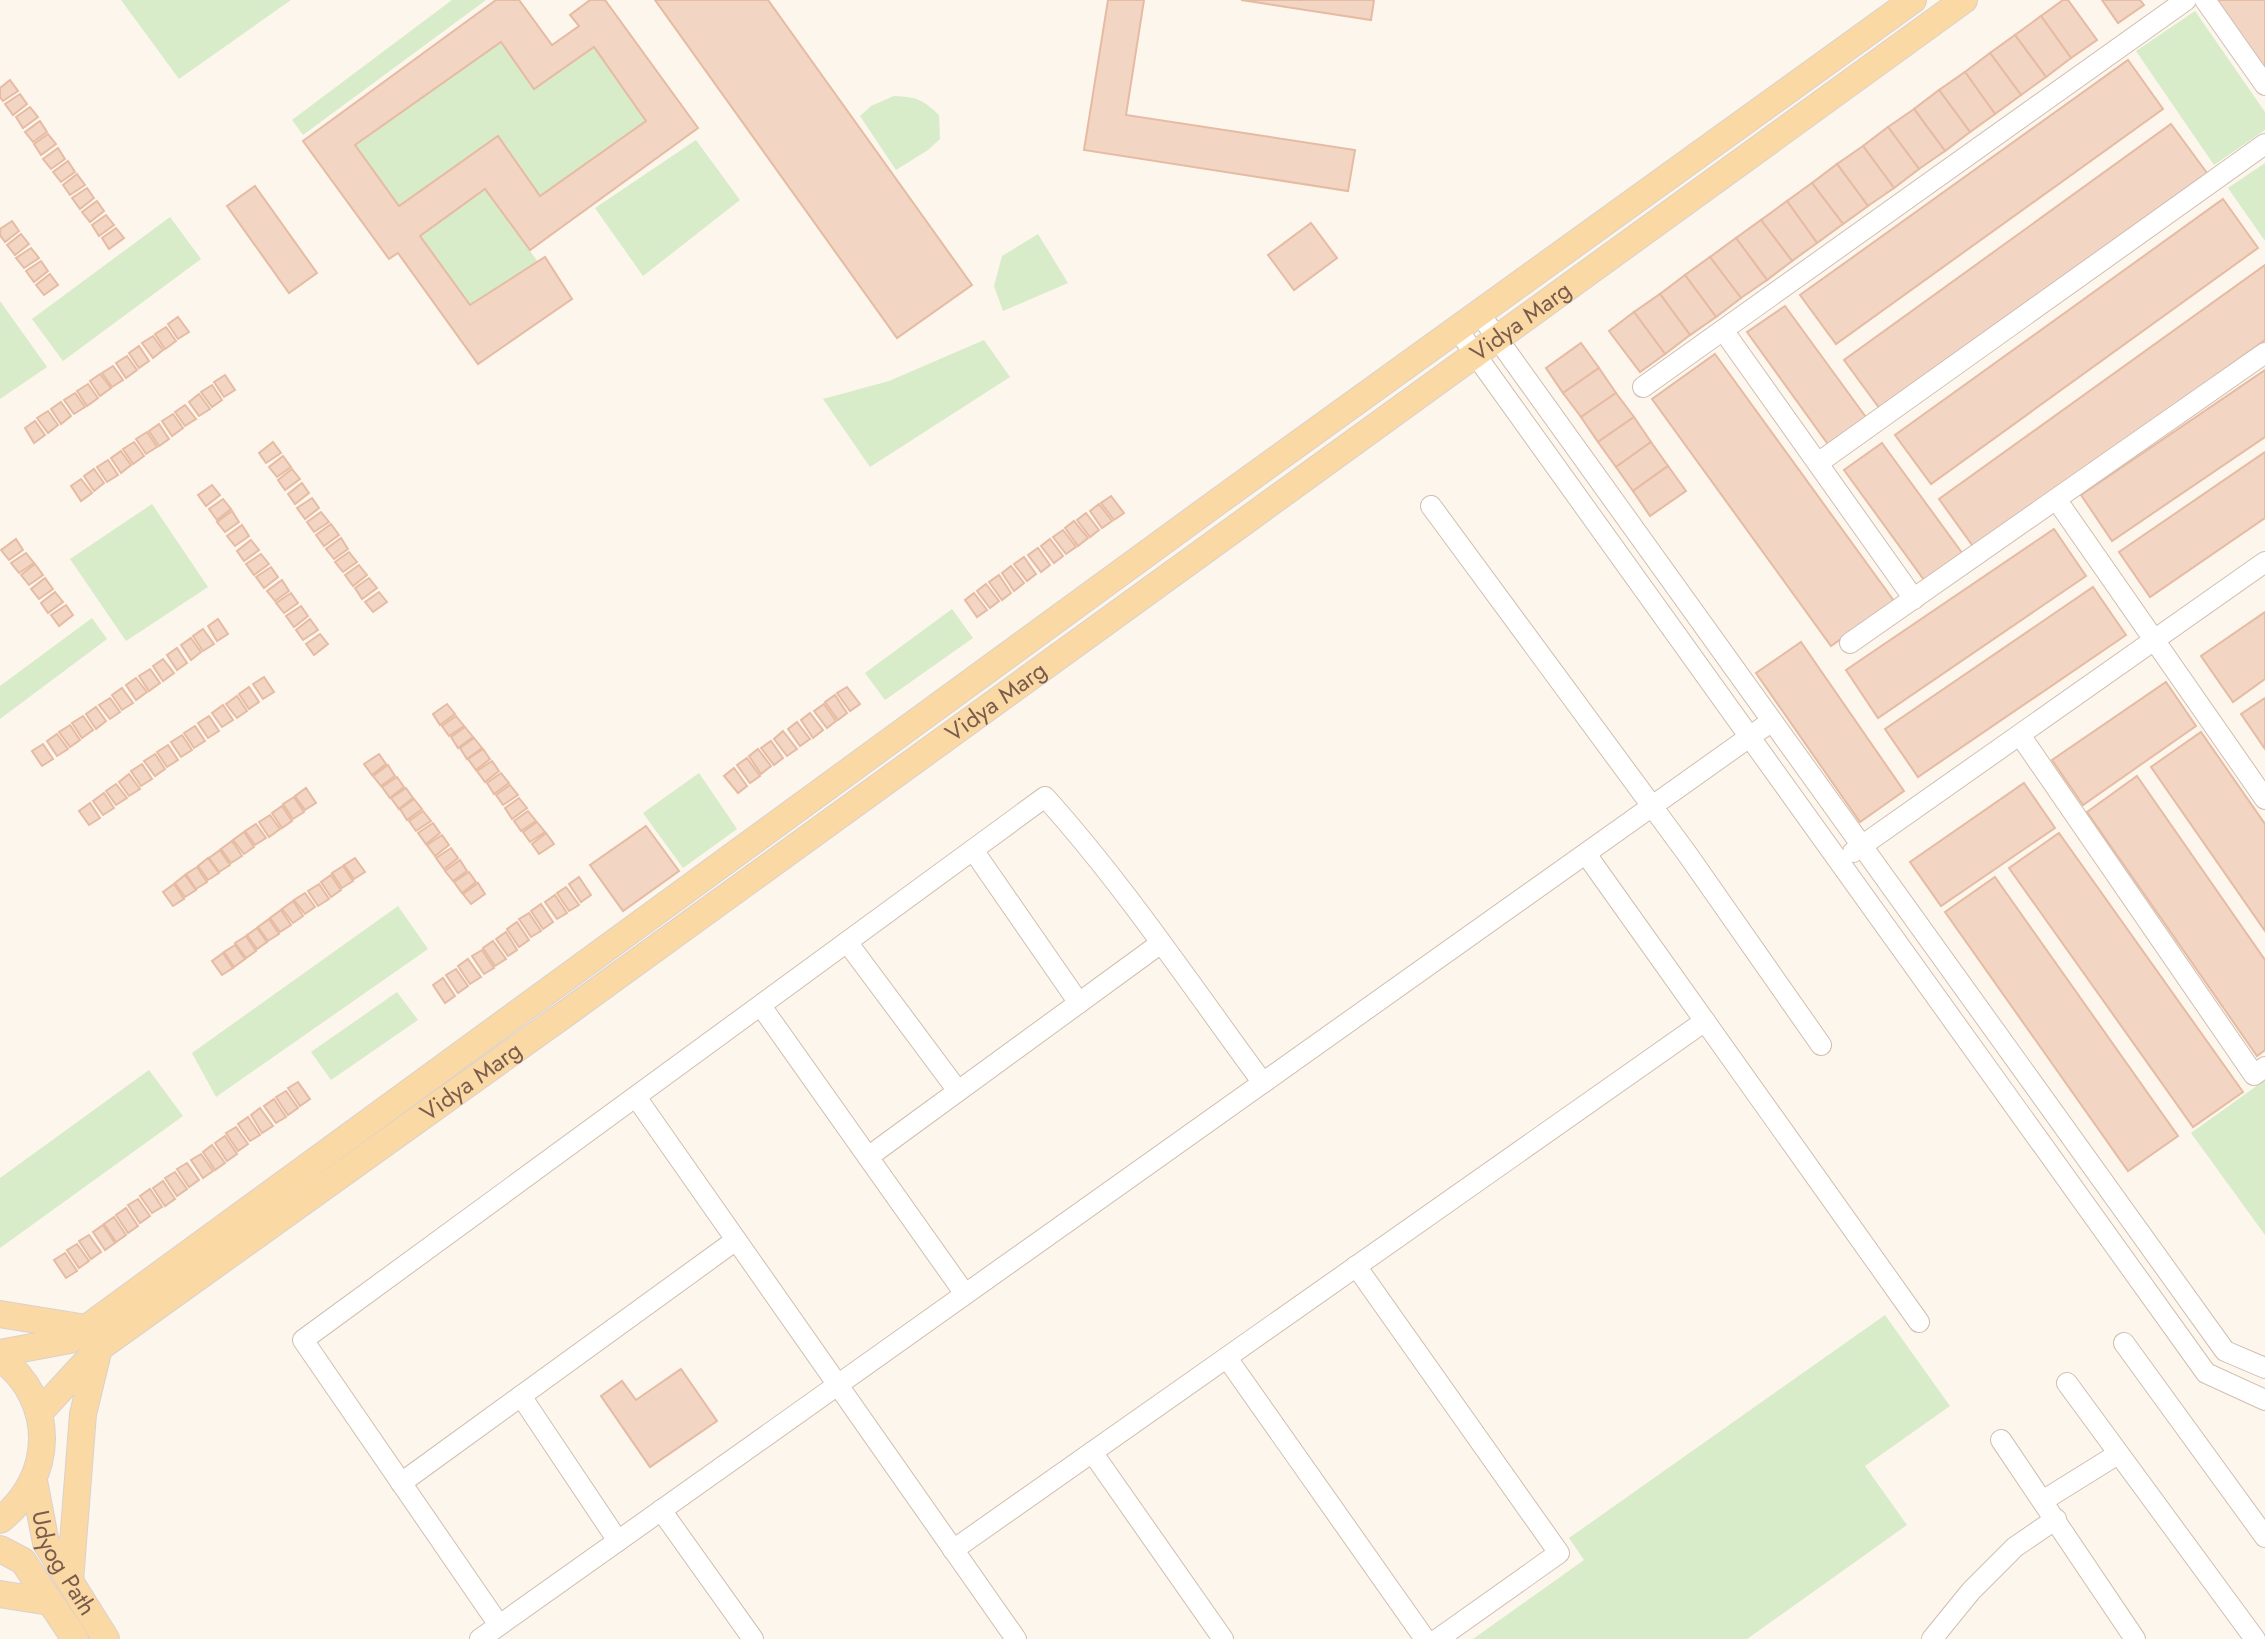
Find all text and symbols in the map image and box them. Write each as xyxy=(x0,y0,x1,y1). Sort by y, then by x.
street label: Vidya Marg xyxy=(1462,272,1578,370)
street label: Vidya Marg xyxy=(938,653,1054,750)
street label: Vidya Marg xyxy=(413,1033,529,1130)
street label: Udyog Path xyxy=(23,1507,105,1622)

